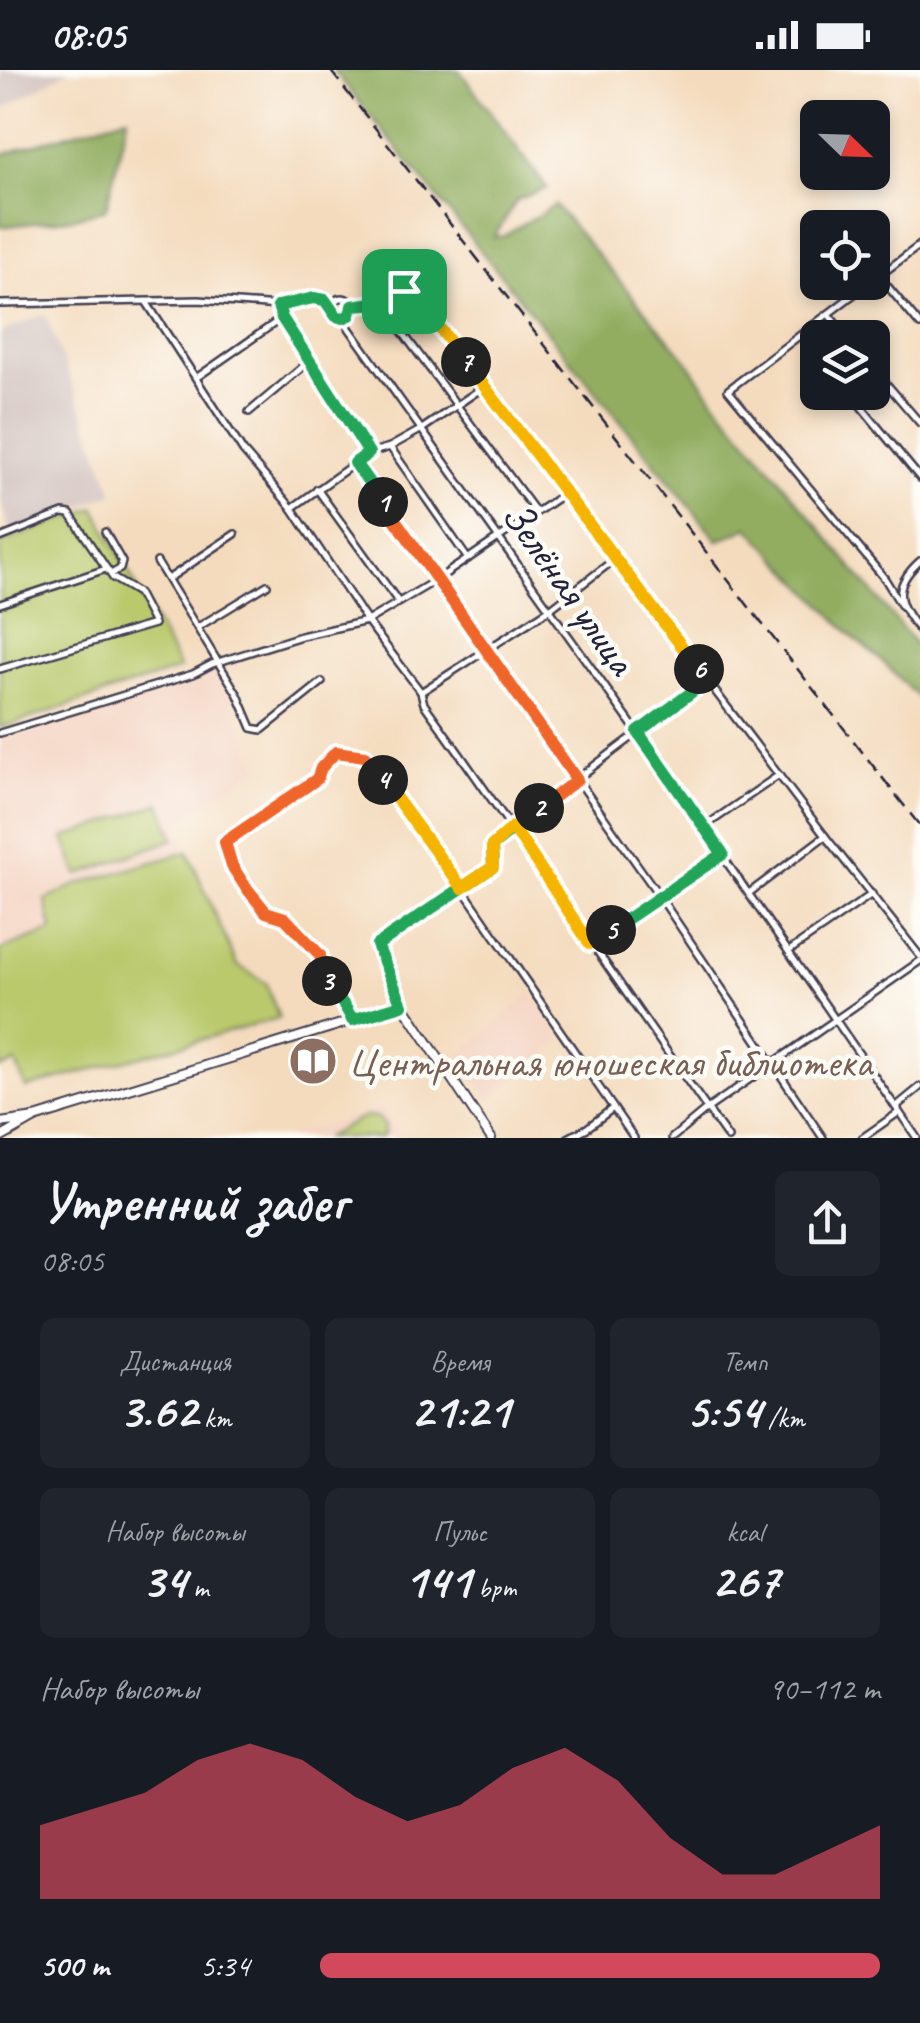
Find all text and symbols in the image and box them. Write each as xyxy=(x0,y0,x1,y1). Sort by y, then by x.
text: 08:05 xyxy=(50,12,125,59)
north arrow xyxy=(800,100,890,190)
map controls xyxy=(800,100,890,410)
button: locate xyxy=(800,210,890,300)
pin xyxy=(362,249,447,334)
icon: arrive xyxy=(377,264,432,319)
button: layers xyxy=(800,320,890,410)
pin: 7 xyxy=(441,337,491,387)
text: 7 xyxy=(460,344,472,379)
pin: 1 xyxy=(358,477,408,527)
text: 1 xyxy=(377,484,389,519)
street label: Зелёная улица xyxy=(490,491,650,687)
pin: 6 xyxy=(674,644,724,694)
text: 6 xyxy=(692,651,706,686)
pin: 4 xyxy=(358,755,408,805)
text: 4 xyxy=(377,762,389,797)
pin: 2 xyxy=(514,783,564,833)
text: 2 xyxy=(533,790,545,825)
pin: 5 xyxy=(586,905,636,955)
text: 5 xyxy=(605,912,617,947)
pin: 3 xyxy=(302,956,352,1006)
text: 3 xyxy=(321,963,333,998)
library icon: Центральная юношеская библиотека xyxy=(287,1035,339,1087)
place label: Центральная юношеская библиотека xyxy=(348,1036,875,1089)
text: Утренний забег xyxy=(40,1167,347,1237)
button: share xyxy=(775,1171,880,1276)
text: 08:05 xyxy=(40,1240,104,1281)
text: Дистанция xyxy=(119,1344,231,1379)
text: Время xyxy=(430,1344,490,1379)
text: Темп xyxy=(722,1344,768,1379)
text: 3.62 xyxy=(119,1379,197,1442)
text: 21:21 xyxy=(410,1379,510,1442)
text: 5:54 xyxy=(685,1379,761,1442)
text: km xyxy=(197,1400,231,1435)
text: /km xyxy=(761,1400,805,1435)
text: Набор высоты xyxy=(106,1514,244,1549)
text: Пульс xyxy=(433,1514,487,1549)
text: kcal xyxy=(726,1514,764,1549)
text: 34 xyxy=(141,1549,186,1612)
text: 141 xyxy=(404,1549,471,1612)
text: 267 xyxy=(711,1549,779,1612)
text: m xyxy=(186,1570,209,1605)
text: bpm xyxy=(471,1570,516,1605)
text: Набор высоты xyxy=(40,1668,199,1709)
text: 90–112 m xyxy=(768,1668,880,1709)
text: 500 m xyxy=(40,1945,109,1986)
text: 5:34 xyxy=(200,1945,250,1986)

